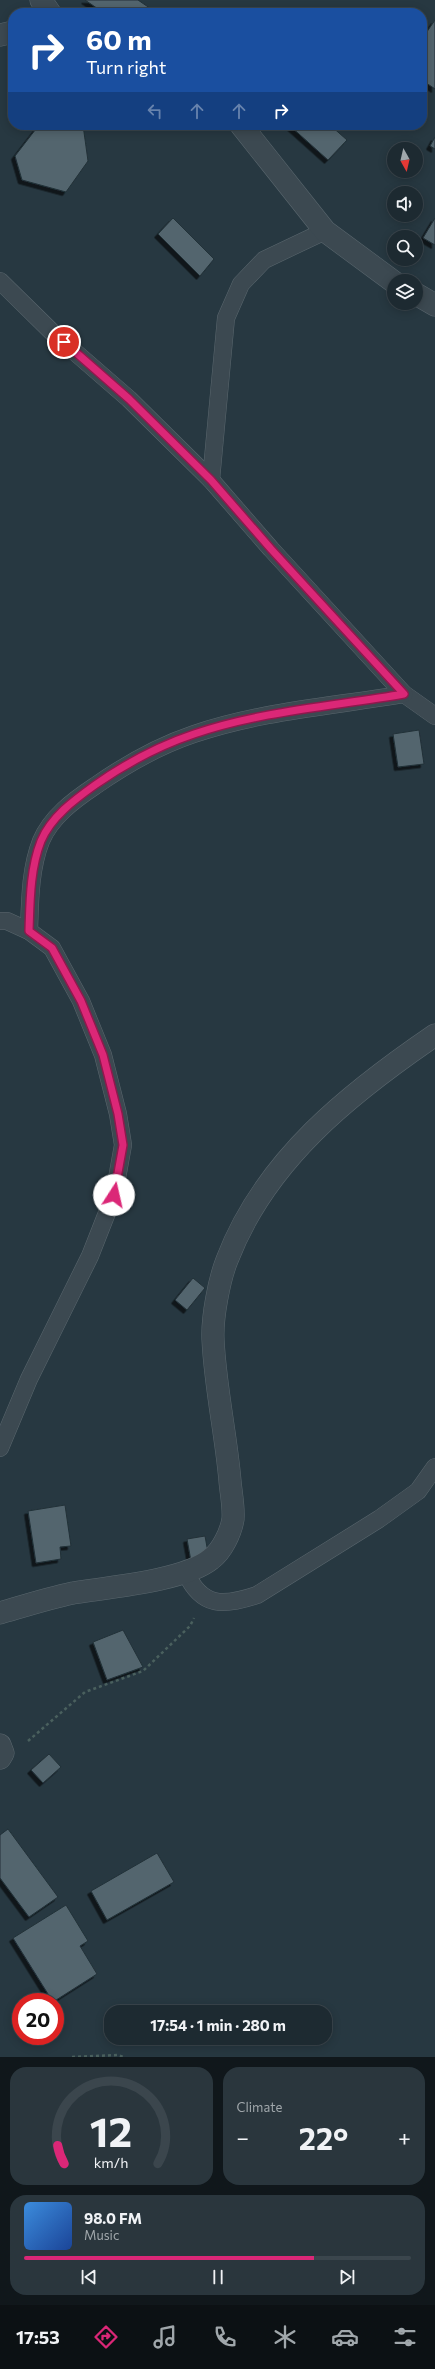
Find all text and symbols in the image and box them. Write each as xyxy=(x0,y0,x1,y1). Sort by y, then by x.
text: 60 m xyxy=(86,22,152,56)
icon: right xyxy=(20,24,72,76)
text: Turn right xyxy=(86,56,166,78)
icon: left xyxy=(144,100,166,122)
icon: ahead xyxy=(186,100,208,122)
icon: ahead xyxy=(228,100,250,122)
icon: right xyxy=(270,100,292,122)
north arrow xyxy=(387,142,423,178)
map controls xyxy=(387,142,423,310)
button: sound xyxy=(387,186,423,222)
button: search xyxy=(387,230,423,266)
button: layers xyxy=(387,274,423,310)
pin xyxy=(47,325,81,359)
icon: arrive xyxy=(53,331,75,353)
position arrow xyxy=(93,1174,135,1216)
speed limit sign: 20 xyxy=(12,1993,64,2045)
text: 17:54 · 1 min · 280 m xyxy=(150,2016,286,2034)
text: Climate xyxy=(237,2099,282,2115)
text: 12 xyxy=(90,2105,132,2156)
text: 22° xyxy=(299,2119,348,2156)
text: − xyxy=(237,2124,249,2151)
text: + xyxy=(398,2124,411,2151)
text: km/h xyxy=(94,2153,129,2171)
text: 98.0 FM xyxy=(84,2209,142,2227)
text: Music xyxy=(84,2227,119,2243)
icon: previous xyxy=(78,2266,100,2288)
icon: pause xyxy=(207,2266,229,2288)
icon: next xyxy=(336,2266,358,2288)
icon: directions xyxy=(92,2323,120,2351)
icon: music xyxy=(151,2323,179,2351)
icon: phone xyxy=(211,2323,239,2351)
icon: climate xyxy=(271,2323,299,2351)
icon: car xyxy=(331,2323,359,2351)
icon: filters xyxy=(391,2323,419,2351)
text: 17:53 xyxy=(16,2326,60,2348)

